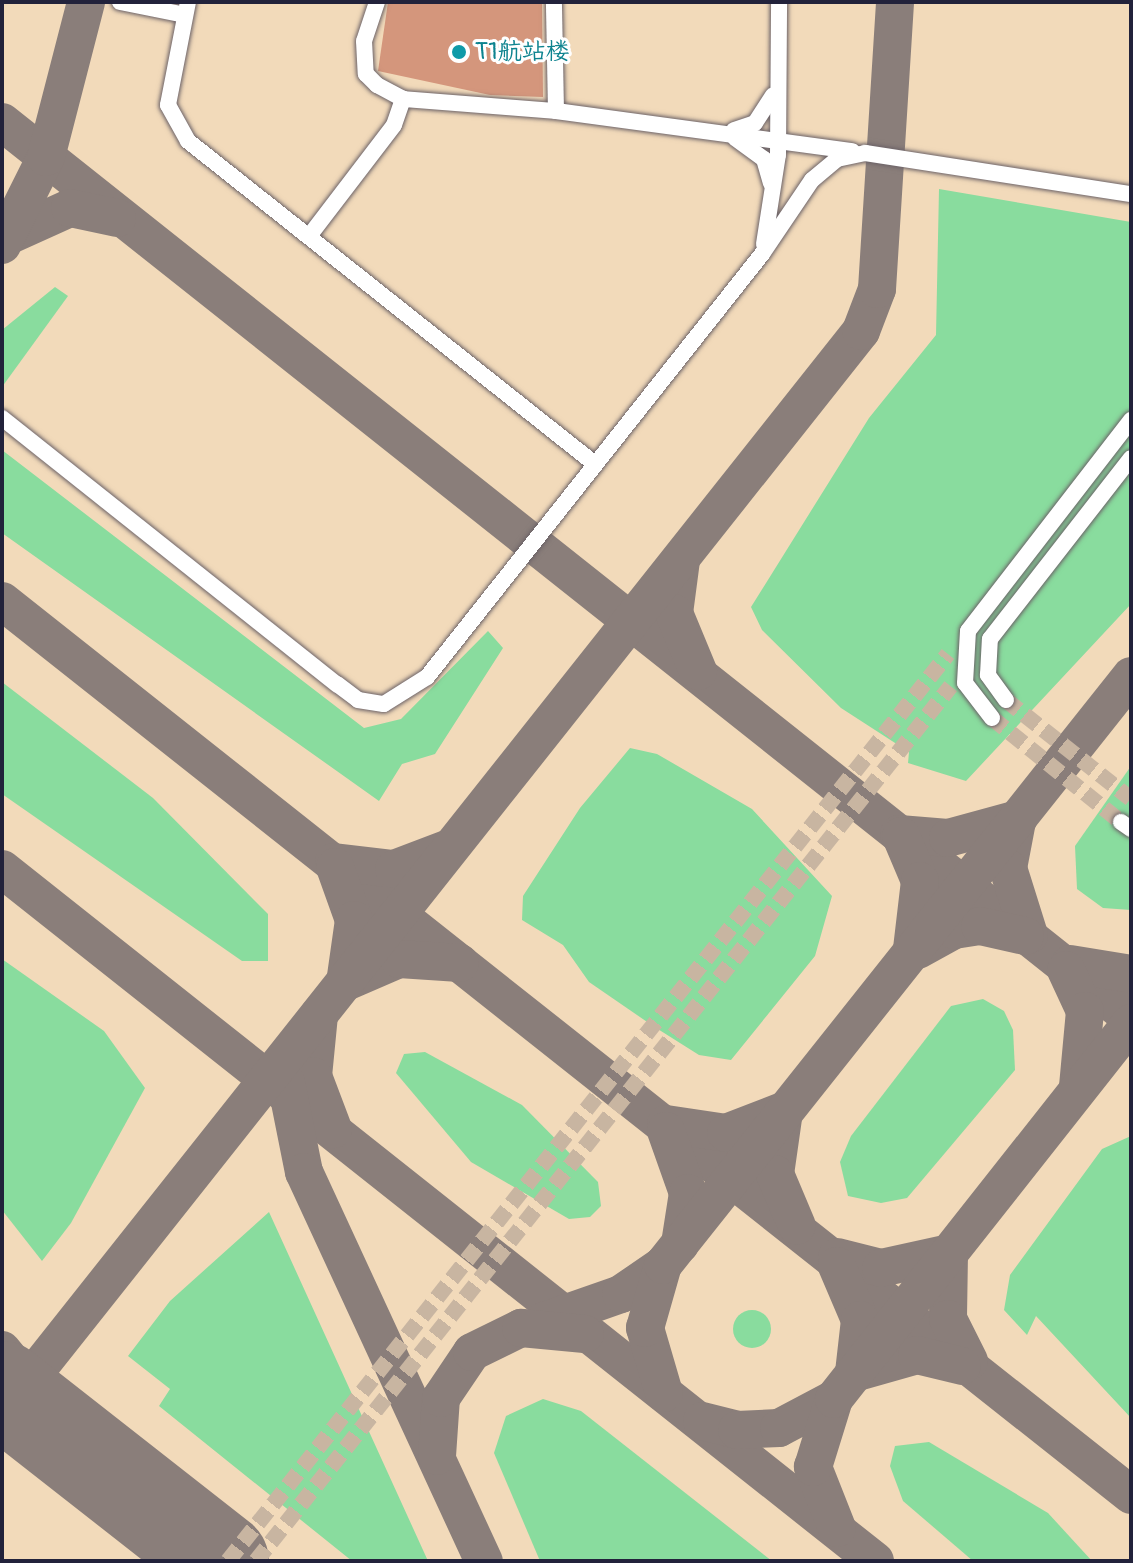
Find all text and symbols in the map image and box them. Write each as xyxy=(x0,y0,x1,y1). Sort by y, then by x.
place label: T1航站楼 xyxy=(475,38,570,66)
marker: T1航站楼 xyxy=(450,43,468,61)

